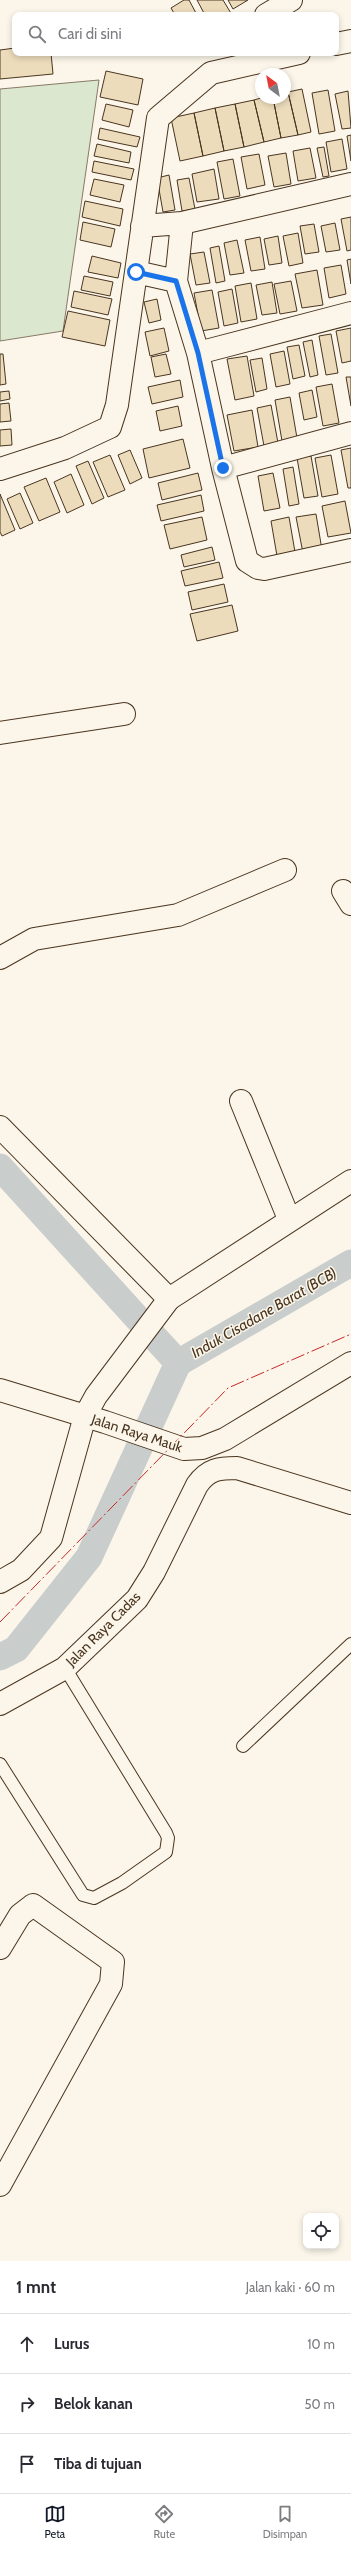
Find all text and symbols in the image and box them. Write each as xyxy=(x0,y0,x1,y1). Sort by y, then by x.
search box xyxy=(12,12,339,56)
icon: search xyxy=(26,23,48,45)
text: Cari di sini xyxy=(58,25,122,43)
north arrow xyxy=(255,68,291,104)
route start xyxy=(127,263,145,281)
route end xyxy=(214,459,232,477)
water label: Induk Cisadane Barat (BCB) xyxy=(188,1264,340,1362)
street label: Jalan Raya Mauk xyxy=(88,1410,185,1456)
street label: Jalan Raya Cadas xyxy=(61,1588,144,1671)
map controls xyxy=(303,2213,339,2249)
button: locate xyxy=(303,2213,339,2249)
text: 1 mnt xyxy=(16,2277,56,2297)
text: Jalan kaki · 60 m xyxy=(246,2279,335,2295)
icon: ahead xyxy=(16,2333,38,2355)
text: Lurus xyxy=(54,2335,89,2353)
text: 10 m xyxy=(307,2336,335,2352)
icon: right xyxy=(16,2393,38,2415)
text: Belok kanan xyxy=(54,2395,133,2413)
text: 50 m xyxy=(305,2396,335,2412)
icon: arrive xyxy=(16,2453,38,2475)
text: Tiba di tujuan xyxy=(54,2455,142,2473)
tab: Peta xyxy=(44,2503,66,2541)
tab: Rute xyxy=(153,2503,175,2541)
tab: Disimpan xyxy=(263,2503,307,2541)

